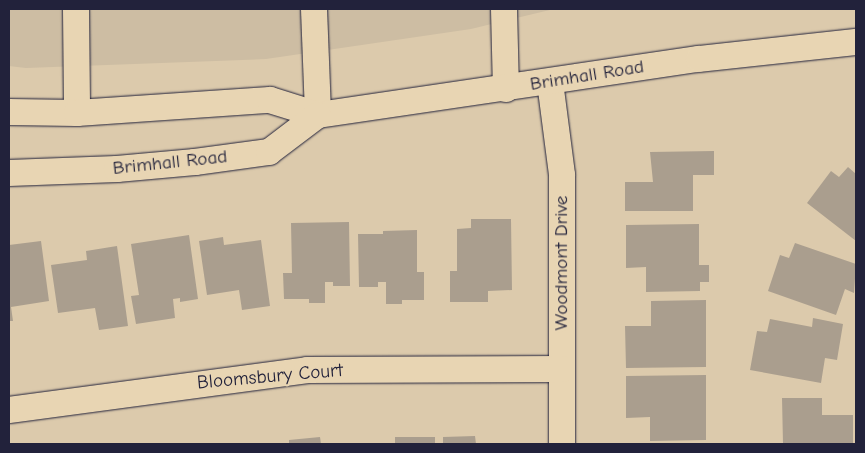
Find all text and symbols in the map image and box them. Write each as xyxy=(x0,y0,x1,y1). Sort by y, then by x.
street label: Brimhall Road xyxy=(528,56,646,96)
street label: Brimhall Road xyxy=(112,146,228,180)
street label: Woodmont Drive xyxy=(551,196,573,330)
street label: Bloomsbury Court xyxy=(196,359,344,395)

